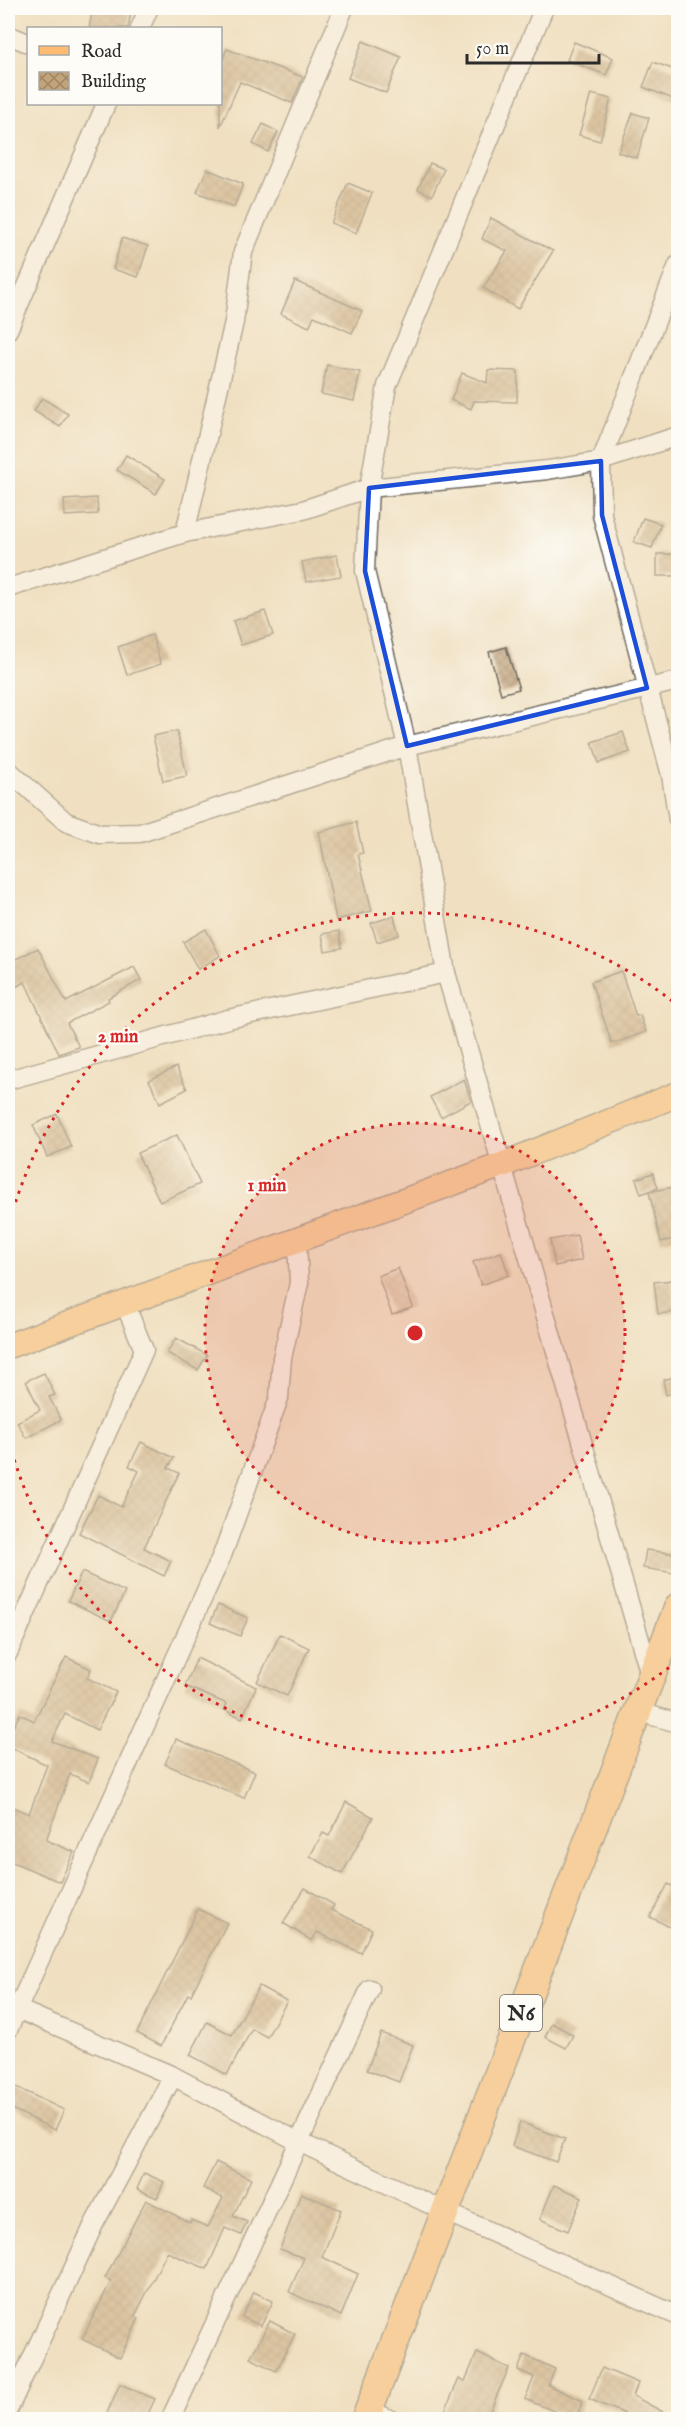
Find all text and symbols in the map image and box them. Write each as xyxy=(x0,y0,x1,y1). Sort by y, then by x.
legend xyxy=(27,27,222,105)
scale bar xyxy=(467,27,599,65)
text: 50 m xyxy=(476,38,509,61)
text: Road xyxy=(81,41,122,64)
text: Building xyxy=(81,71,146,94)
text: 2 min xyxy=(98,1026,139,1049)
text: 1 min xyxy=(248,1175,287,1198)
centre of rings xyxy=(405,1323,425,1343)
road number: N6 xyxy=(500,1995,542,2031)

